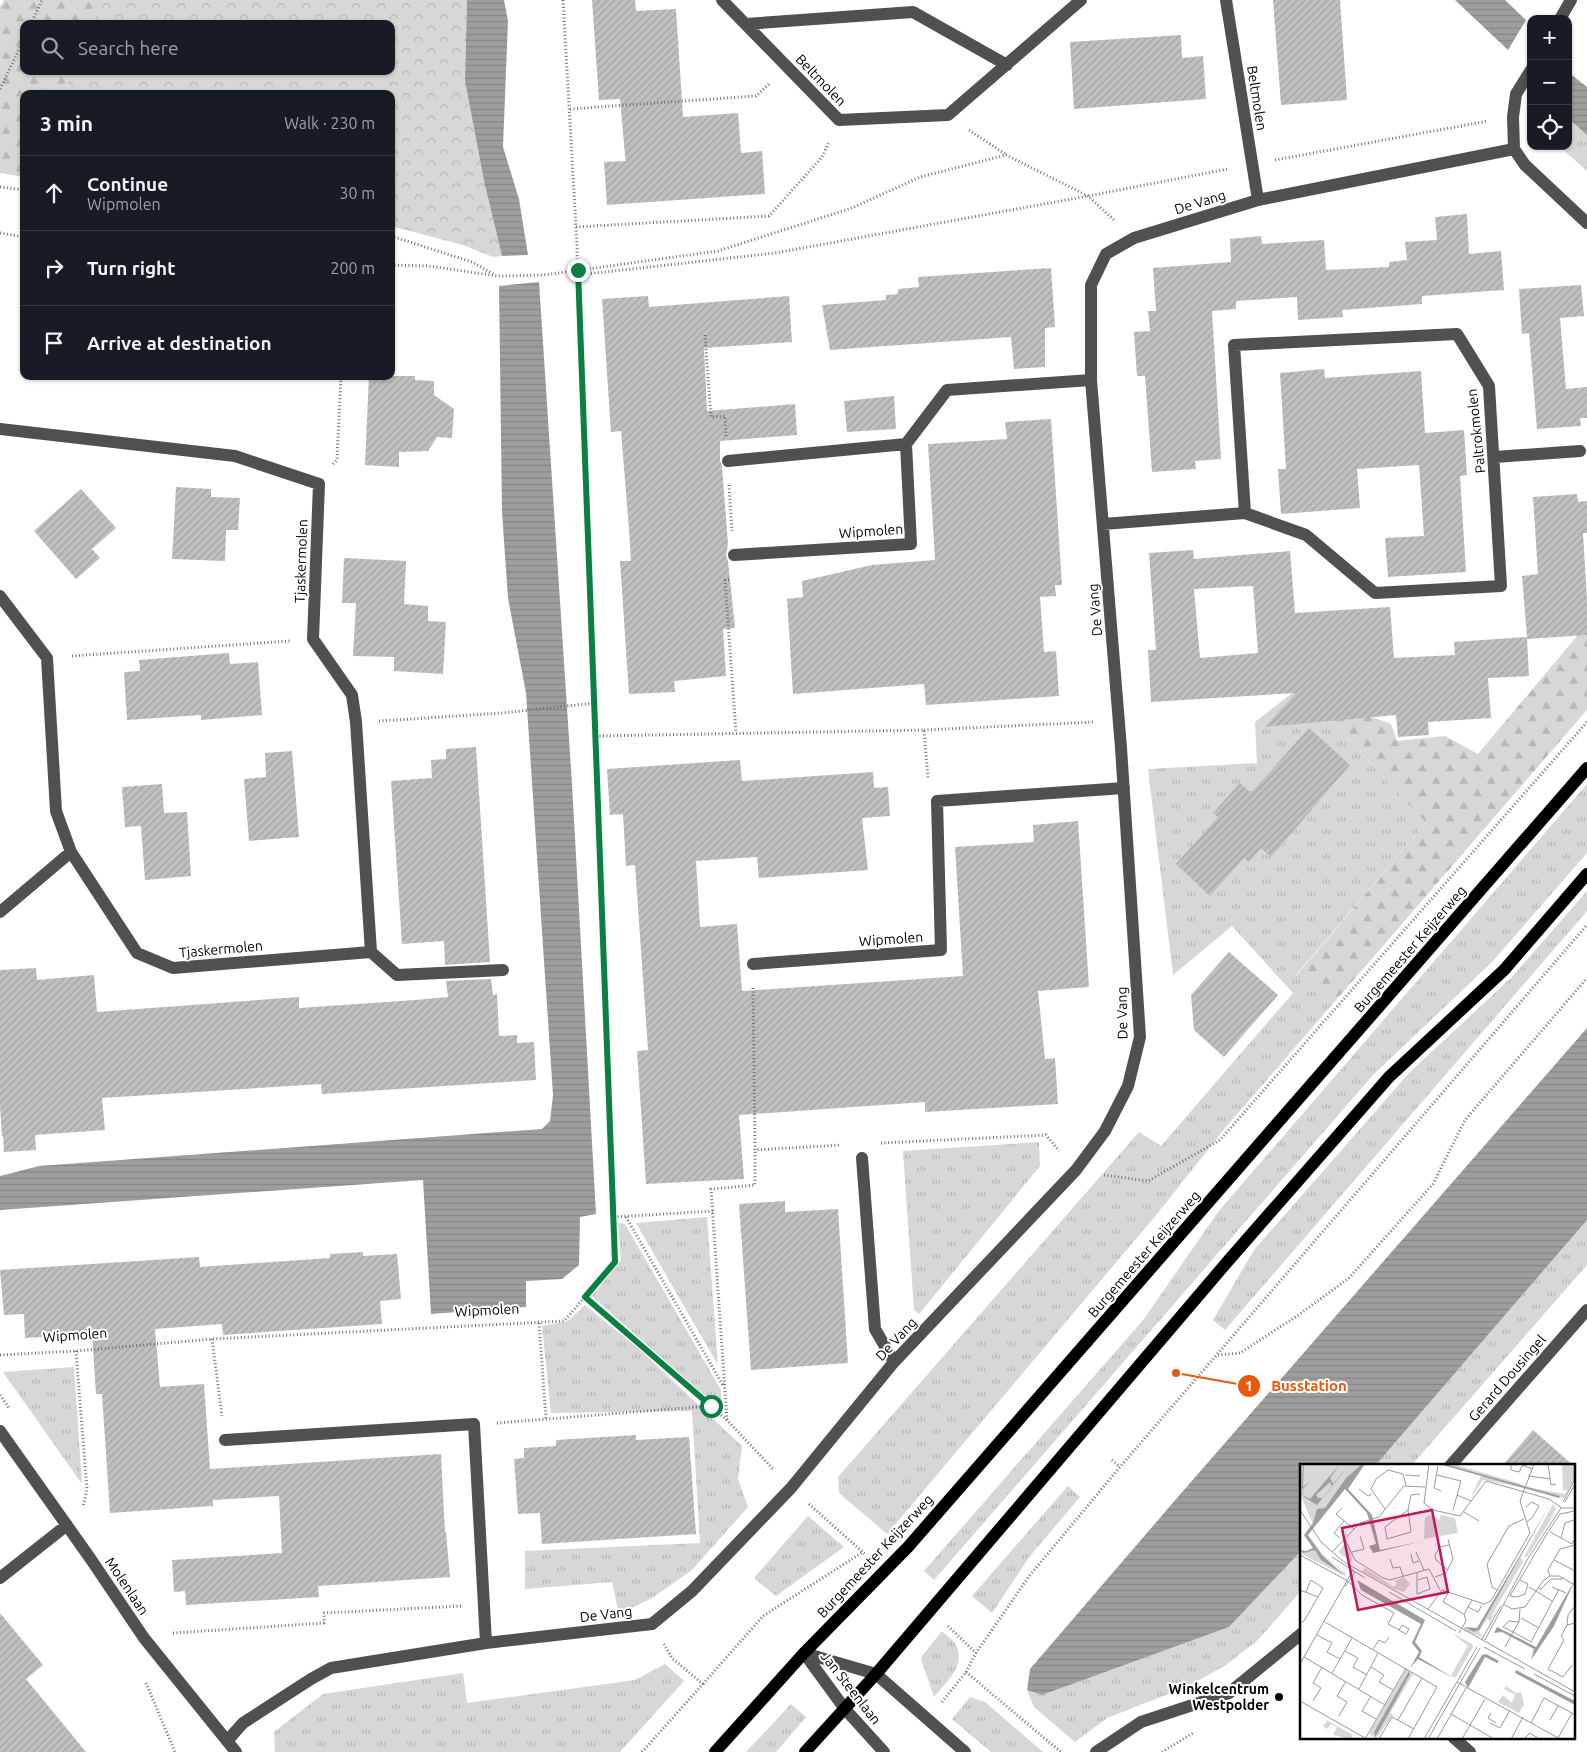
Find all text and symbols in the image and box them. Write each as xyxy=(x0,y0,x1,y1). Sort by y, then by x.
map controls xyxy=(1527,15,1572,150)
button: + xyxy=(1527,15,1572,60)
search box xyxy=(20,20,395,75)
icon: search xyxy=(38,34,66,62)
text: Search here xyxy=(78,37,178,59)
street label: Beltmolen xyxy=(793,51,849,109)
button: − xyxy=(1527,60,1572,105)
street label: Beltmolen xyxy=(1244,64,1270,132)
button: locate xyxy=(1527,105,1572,150)
text: 3 min xyxy=(40,111,93,135)
text: Walk · 230 m xyxy=(284,114,375,132)
text: Continue xyxy=(87,173,168,195)
icon: ahead xyxy=(40,179,68,207)
text: 30 m xyxy=(339,184,375,202)
street label: De Vang xyxy=(1172,187,1228,217)
text: Wipmolen xyxy=(87,195,161,213)
icon: right xyxy=(40,254,68,282)
text: Turn right xyxy=(87,257,175,279)
text: 200 m xyxy=(330,259,375,277)
route end xyxy=(567,259,590,282)
icon: arrive xyxy=(40,329,68,357)
text: Arrive at destination xyxy=(87,332,272,354)
street label: Paltrokmolen xyxy=(1464,388,1488,474)
street label: Tjaskermolen xyxy=(292,519,310,603)
street label: Wipmolen xyxy=(838,521,904,541)
street label: De Vang xyxy=(1085,583,1105,637)
street label: Burgemeester Keijzerweg xyxy=(1351,882,1469,1016)
street label: Wipmolen xyxy=(858,929,924,949)
street label: Tjaskermolen xyxy=(178,937,264,961)
street label: De Vang xyxy=(1114,987,1130,1039)
street label: Burgemeester Keijzerweg xyxy=(1085,1187,1203,1321)
street label: Wipmolen xyxy=(454,1300,520,1320)
street label: De Vang xyxy=(872,1314,920,1364)
street label: Wipmolen xyxy=(42,1325,108,1345)
street label: Gerard Dousingel xyxy=(1465,1331,1549,1424)
callout: Busstation xyxy=(1236,1371,1357,1401)
text: 1 xyxy=(1245,1377,1253,1394)
text: Busstation xyxy=(1271,1377,1347,1394)
route start xyxy=(700,1395,723,1418)
inset map xyxy=(1300,1464,1574,1740)
street label: Burgemeester Keijzerweg xyxy=(814,1491,936,1621)
street label: Molenlaan xyxy=(102,1554,152,1618)
street label: De Vang xyxy=(579,1603,633,1625)
street label: Jan Steenlaan xyxy=(818,1649,884,1727)
place label: Winkelcentrum Westpolder xyxy=(1169,1681,1269,1713)
marker: Winkelcentrum Westpolder xyxy=(1273,1691,1285,1703)

